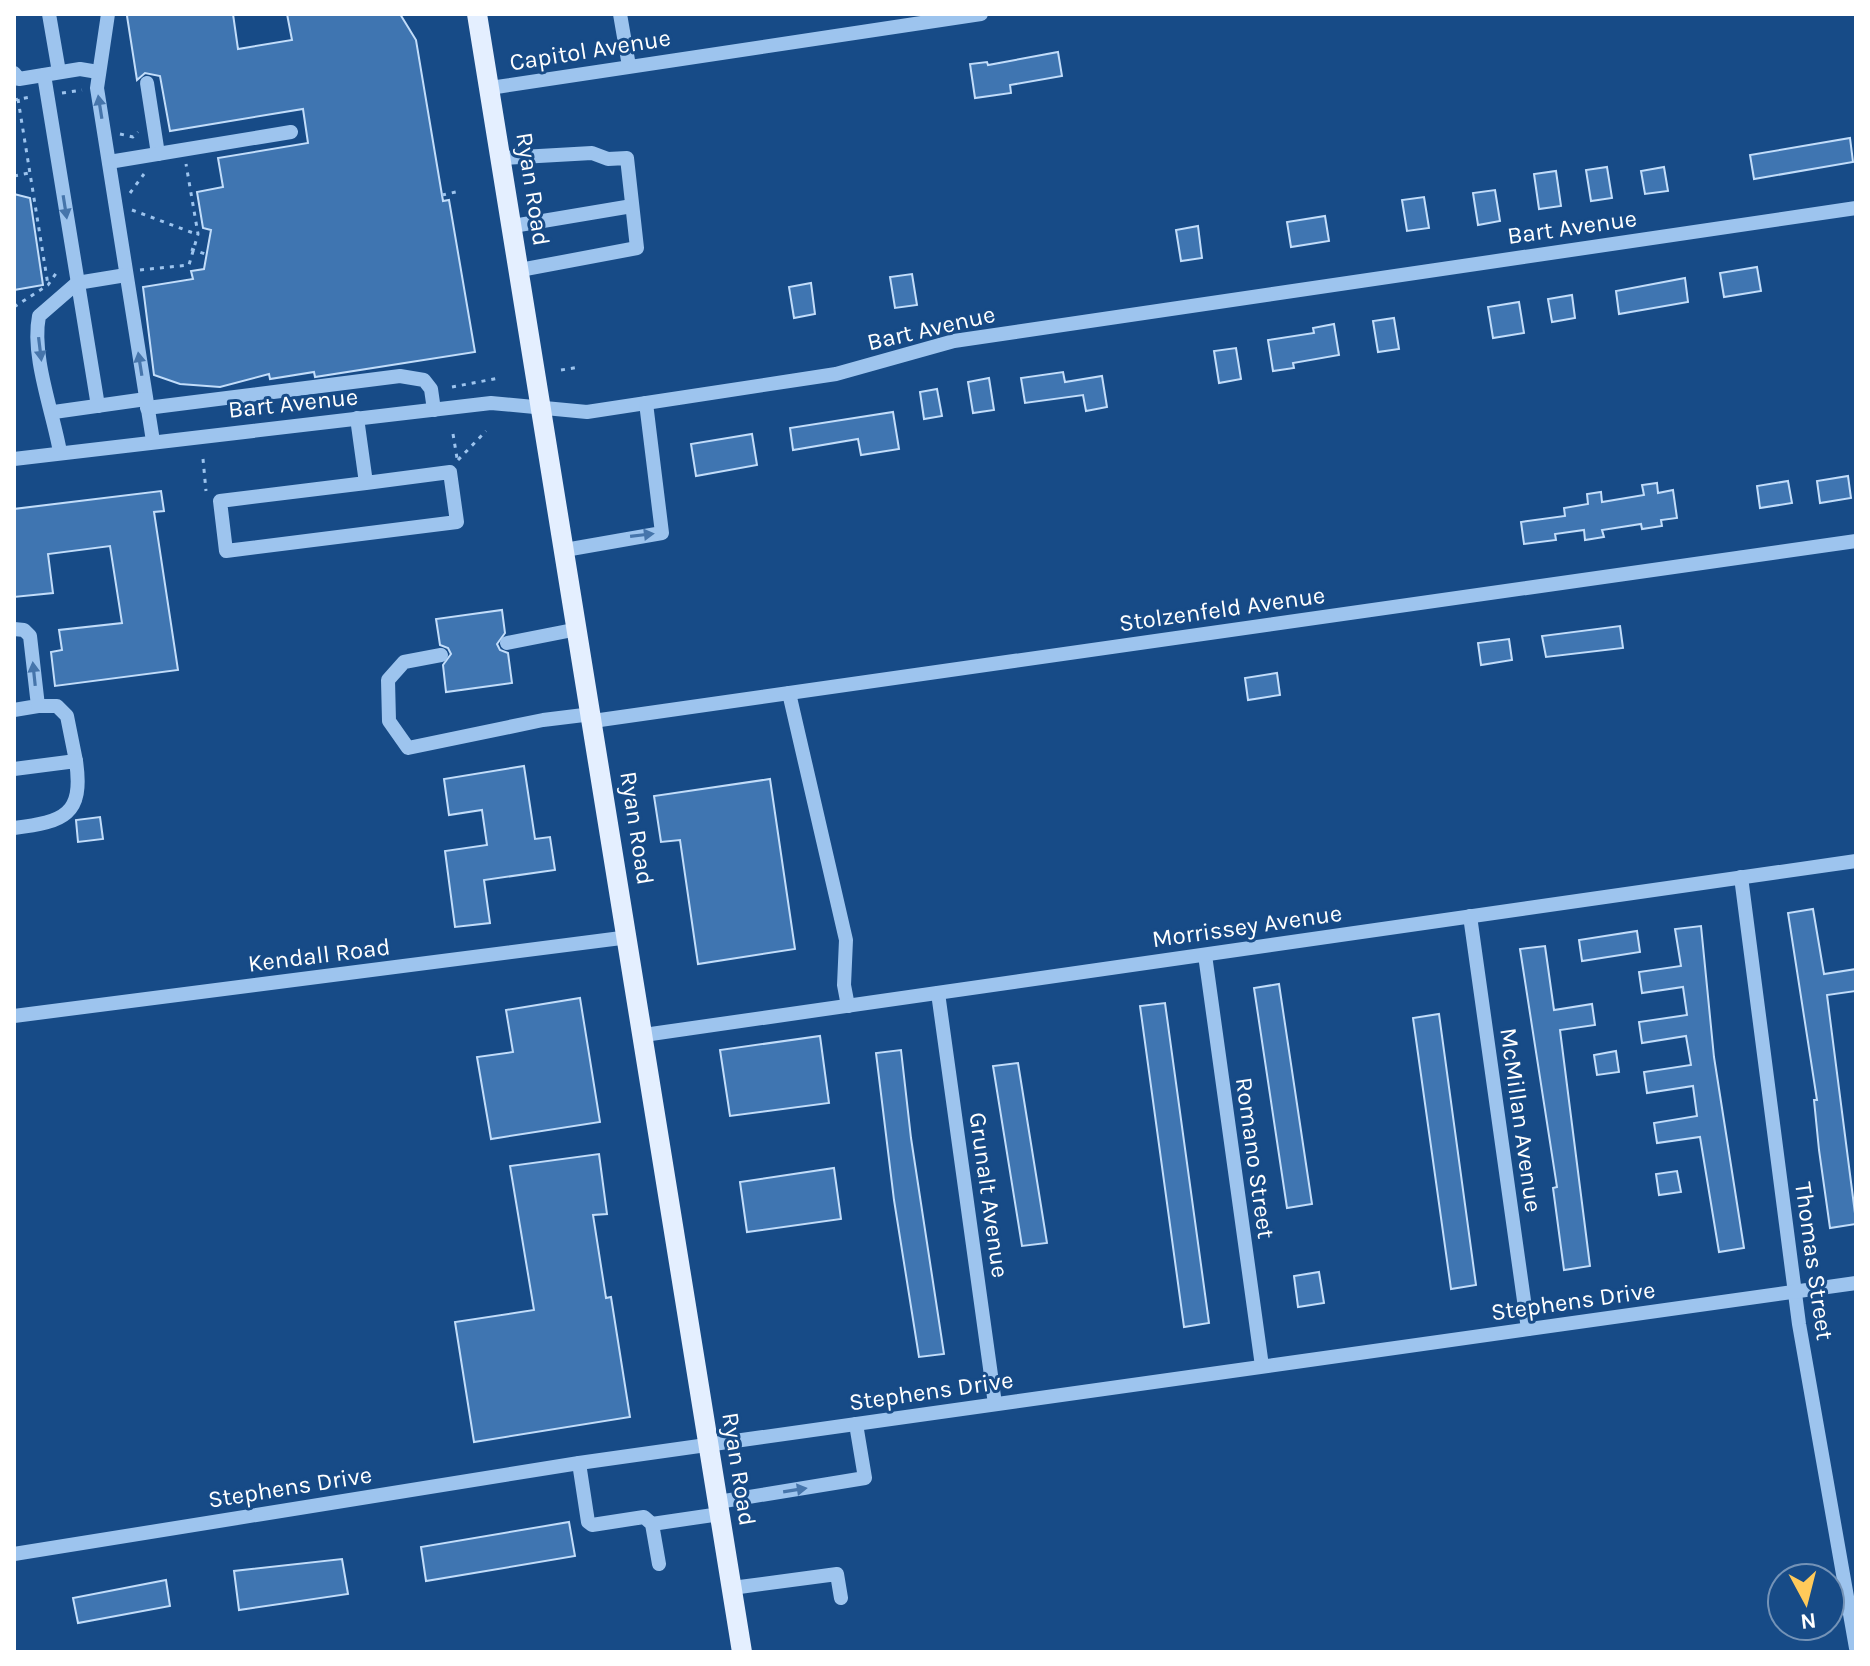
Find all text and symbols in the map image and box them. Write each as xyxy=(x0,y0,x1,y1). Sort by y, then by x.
street label: Capitol Avenue xyxy=(507,23,673,77)
one-way arrow xyxy=(93,94,106,119)
street label: Ryan Road xyxy=(510,130,556,248)
one-way arrow xyxy=(60,195,72,220)
street label: Bart Avenue xyxy=(1505,204,1639,250)
street label: Bart Avenue xyxy=(864,300,998,356)
one-way arrow xyxy=(34,337,47,362)
one-way arrow xyxy=(134,351,146,376)
street label: Bart Avenue xyxy=(227,382,359,424)
one-way arrow xyxy=(629,529,654,542)
street label: Stolzenfeld Avenue xyxy=(1117,581,1327,637)
one-way arrow xyxy=(28,661,41,686)
street label: Ryan Road xyxy=(614,769,660,887)
street label: Morrissey Avenue xyxy=(1150,899,1344,953)
street label: Kendall Road xyxy=(246,932,392,978)
street label: McMillan Avenue xyxy=(1494,1026,1548,1214)
street label: Romano Street xyxy=(1230,1076,1280,1240)
street label: Grunalt Avenue xyxy=(964,1110,1014,1280)
street label: Thomas Street xyxy=(1789,1180,1839,1342)
street label: Stephens Drive xyxy=(1489,1276,1657,1326)
street label: Stephens Drive xyxy=(847,1366,1015,1416)
street label: Ryan Road xyxy=(716,1410,762,1528)
street label: Stephens Drive xyxy=(206,1460,374,1514)
one-way arrow xyxy=(783,1483,808,1496)
north arrow xyxy=(1766,1562,1846,1642)
text: N xyxy=(1799,1607,1818,1635)

